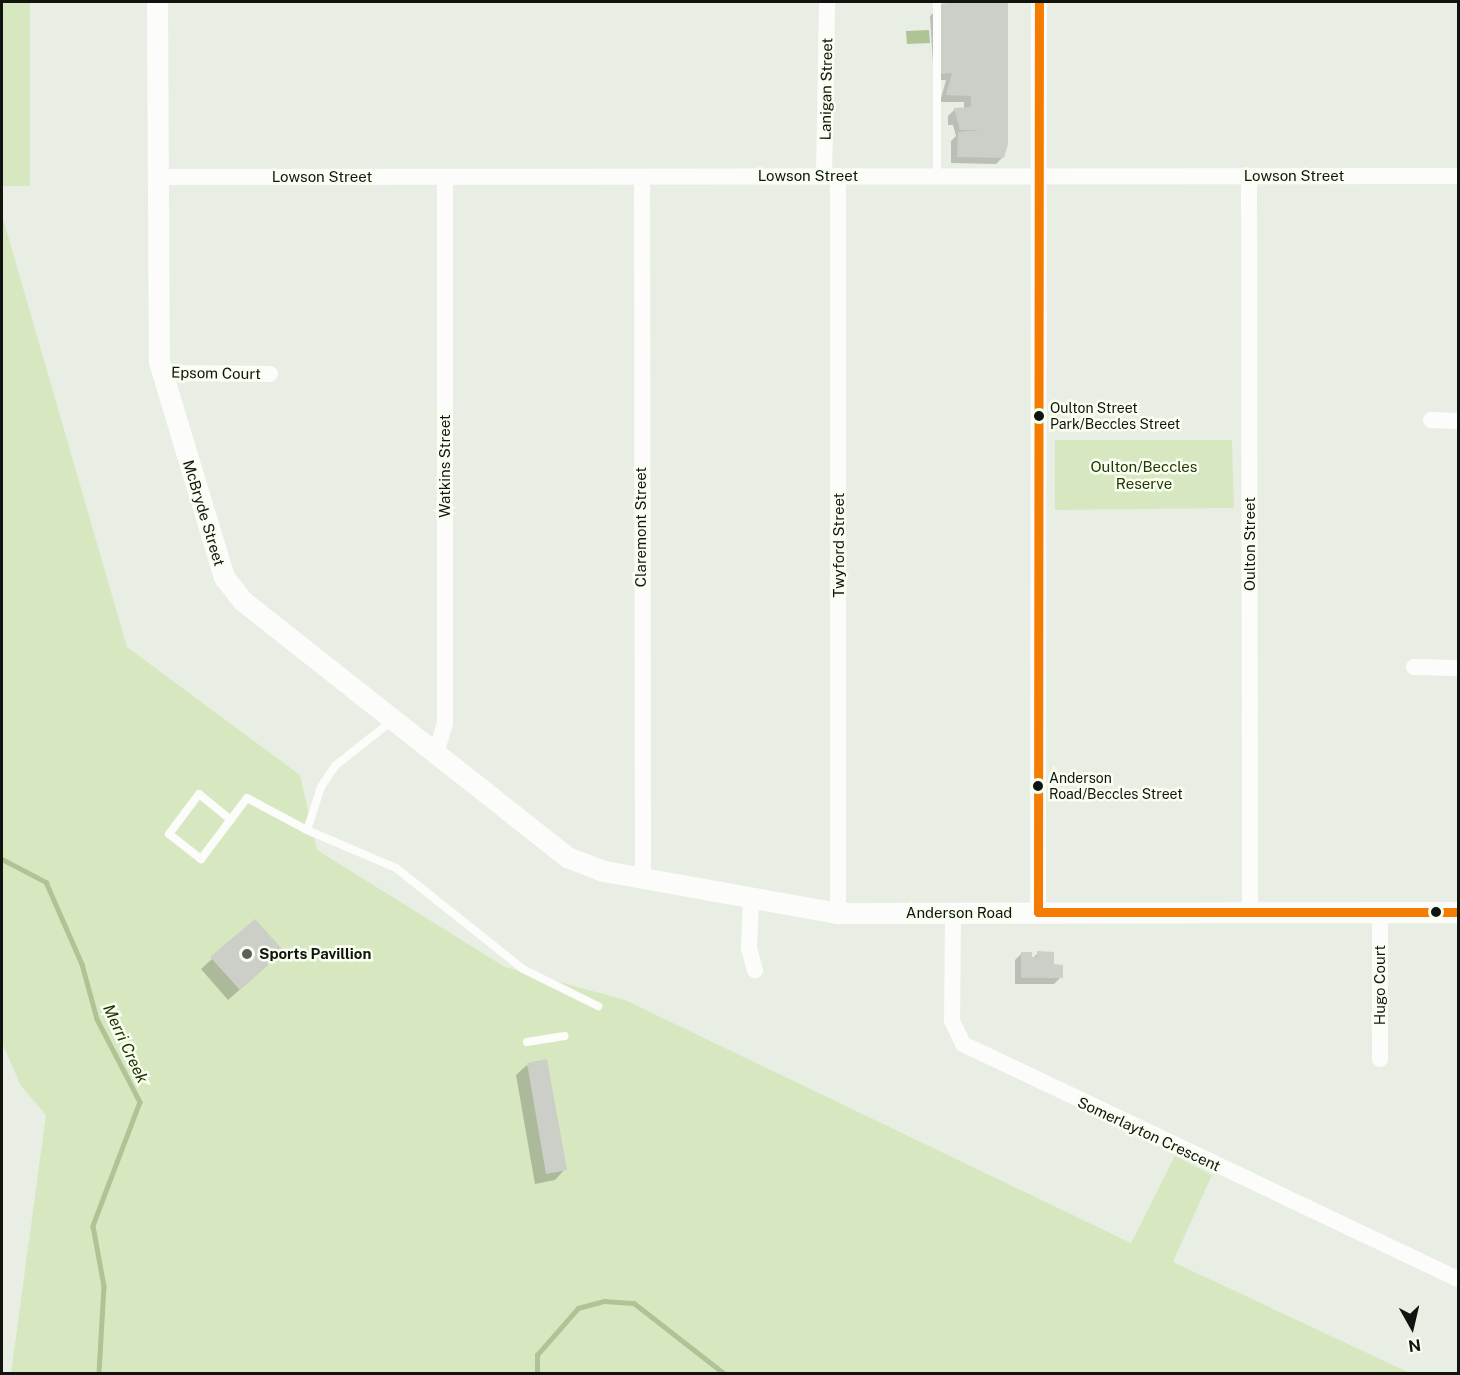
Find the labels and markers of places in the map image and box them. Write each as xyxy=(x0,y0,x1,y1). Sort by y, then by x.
place label: Oulton Street Park/Beccles Street xyxy=(1050,400,1180,432)
marker: Oulton Street Park/Beccles Street xyxy=(1033,410,1045,422)
place label: Anderson Road/Beccles Street xyxy=(1049,770,1183,802)
marker: Anderson Road/Beccles Street xyxy=(1032,780,1044,792)
unlabelled marker xyxy=(1430,906,1442,918)
place label: Sports Pavillion xyxy=(259,945,371,963)
marker: Sports Pavillion xyxy=(240,947,254,961)

